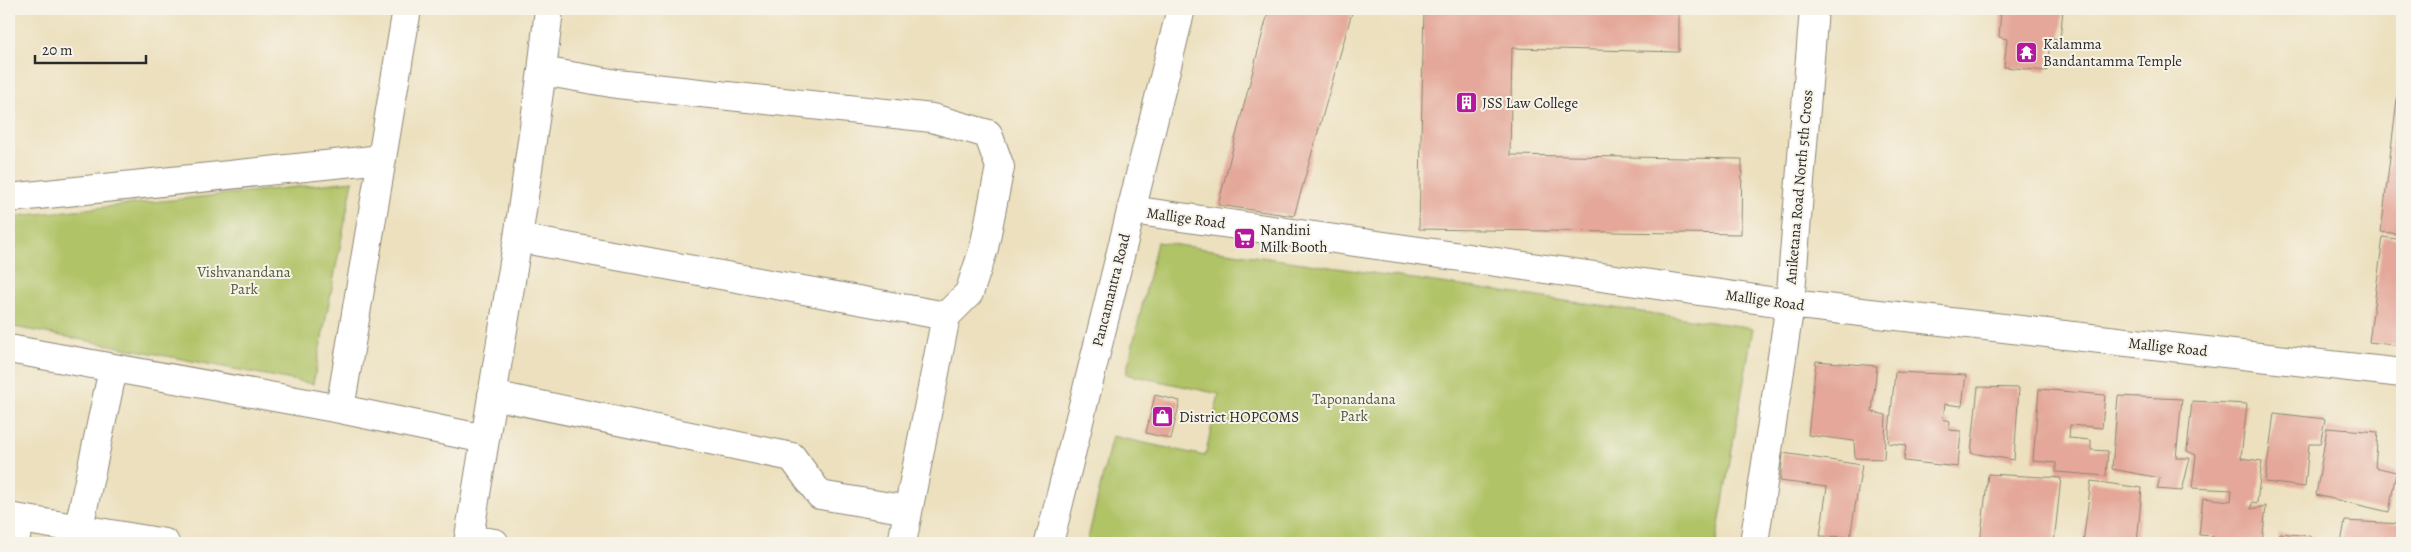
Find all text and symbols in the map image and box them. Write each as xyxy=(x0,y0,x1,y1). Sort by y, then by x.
scale bar xyxy=(35,32,146,64)
place label: Kalamma Bandantamma Temple xyxy=(2043,34,2182,71)
text: 20 m xyxy=(42,40,73,60)
temple icon: Kalamma Bandantamma Temple xyxy=(2015,41,2039,65)
street label: Aniketana Road North 5th Cross xyxy=(1780,89,1817,286)
building icon: JSS Law College xyxy=(1454,91,1478,115)
place label: JSS Law College xyxy=(1482,93,1579,113)
street label: Mallige Road xyxy=(1145,203,1228,234)
place label: Nandini Milk Booth xyxy=(1260,220,1328,257)
supermarket icon: Nandini Milk Booth xyxy=(1232,227,1256,251)
street label: Pancamantra Road xyxy=(1087,230,1135,349)
park label: Vishvanandana Park xyxy=(196,262,291,299)
street label: Mallige Road xyxy=(1724,285,1807,316)
street label: Mallige Road xyxy=(2127,333,2210,361)
park label: Taponandana Park xyxy=(1312,389,1396,426)
shop icon: District HOPCOMS xyxy=(1151,405,1175,429)
place label: District HOPCOMS xyxy=(1179,407,1299,427)

